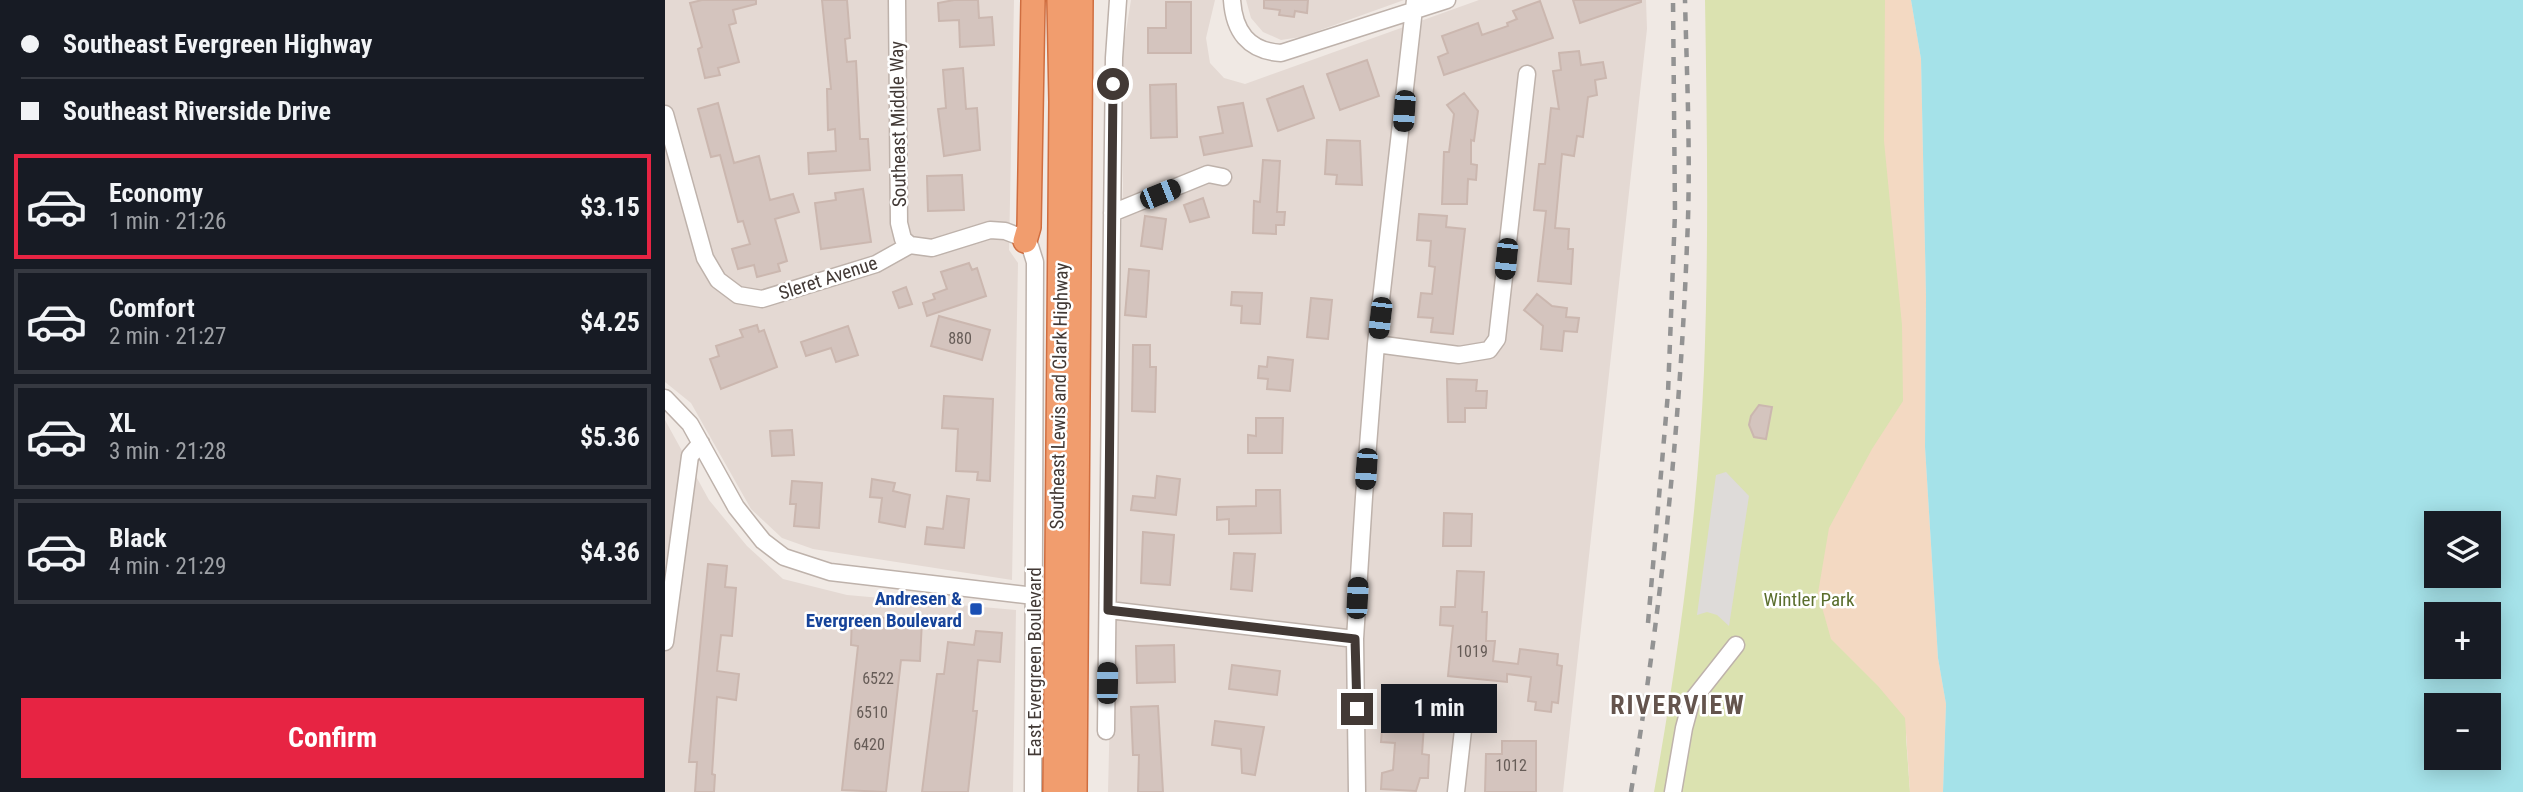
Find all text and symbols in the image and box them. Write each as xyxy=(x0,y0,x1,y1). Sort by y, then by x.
text: Southeast Evergreen Highway xyxy=(63,29,372,59)
street label: Southeast Middle Way xyxy=(885,41,911,207)
route start xyxy=(1097,68,1129,100)
car xyxy=(1393,89,1416,133)
text: Southeast Riverside Drive xyxy=(63,96,331,126)
icon: car xyxy=(25,175,88,238)
car xyxy=(1137,176,1184,212)
text: Economy xyxy=(109,178,203,208)
text: $3.15 xyxy=(580,192,640,222)
text: 1 min · 21:26 xyxy=(109,208,226,235)
car xyxy=(1494,237,1519,281)
street label: Sleret Avenue xyxy=(776,251,880,305)
street label: Southeast Lewis and Clark Highway xyxy=(1045,262,1073,530)
icon: car xyxy=(25,290,88,353)
text: Comfort xyxy=(109,293,195,323)
car xyxy=(1368,296,1393,340)
text: $4.25 xyxy=(580,307,640,337)
text: 2 min · 21:27 xyxy=(109,323,226,350)
house number: 880 xyxy=(948,329,972,348)
icon: car xyxy=(25,405,88,468)
text: XL xyxy=(109,408,136,438)
text: $5.36 xyxy=(580,422,640,452)
text: 3 min · 21:28 xyxy=(109,438,226,465)
car xyxy=(1355,447,1378,491)
map controls xyxy=(2424,511,2501,770)
button: layers xyxy=(2424,511,2501,588)
icon: car xyxy=(25,520,88,583)
text: Black xyxy=(109,523,167,553)
text: $4.36 xyxy=(580,537,640,567)
text: 4 min · 21:29 xyxy=(109,553,226,580)
street label: East Evergreen Boulevard xyxy=(1023,567,1046,757)
car xyxy=(1346,576,1369,620)
place label: Andresen & Evergreen Boulevard xyxy=(806,587,962,632)
park label: Wintler Park xyxy=(1764,588,1855,611)
marker: Andresen & Evergreen Boulevard xyxy=(968,601,984,617)
button: + xyxy=(2424,602,2501,679)
house number: 1019 xyxy=(1456,642,1488,661)
car xyxy=(1097,662,1118,704)
house number: 6522 xyxy=(862,669,894,688)
callout: 1 min xyxy=(1381,684,1497,734)
district label: RIVERVIEW xyxy=(1610,690,1746,720)
route end xyxy=(1341,693,1373,725)
button: − xyxy=(2424,693,2501,770)
text: 1 min xyxy=(1413,695,1465,722)
button: Confirm xyxy=(21,698,644,778)
house number: 6510 xyxy=(856,703,888,722)
house number: 6420 xyxy=(853,735,885,754)
house number: 1012 xyxy=(1495,756,1527,775)

